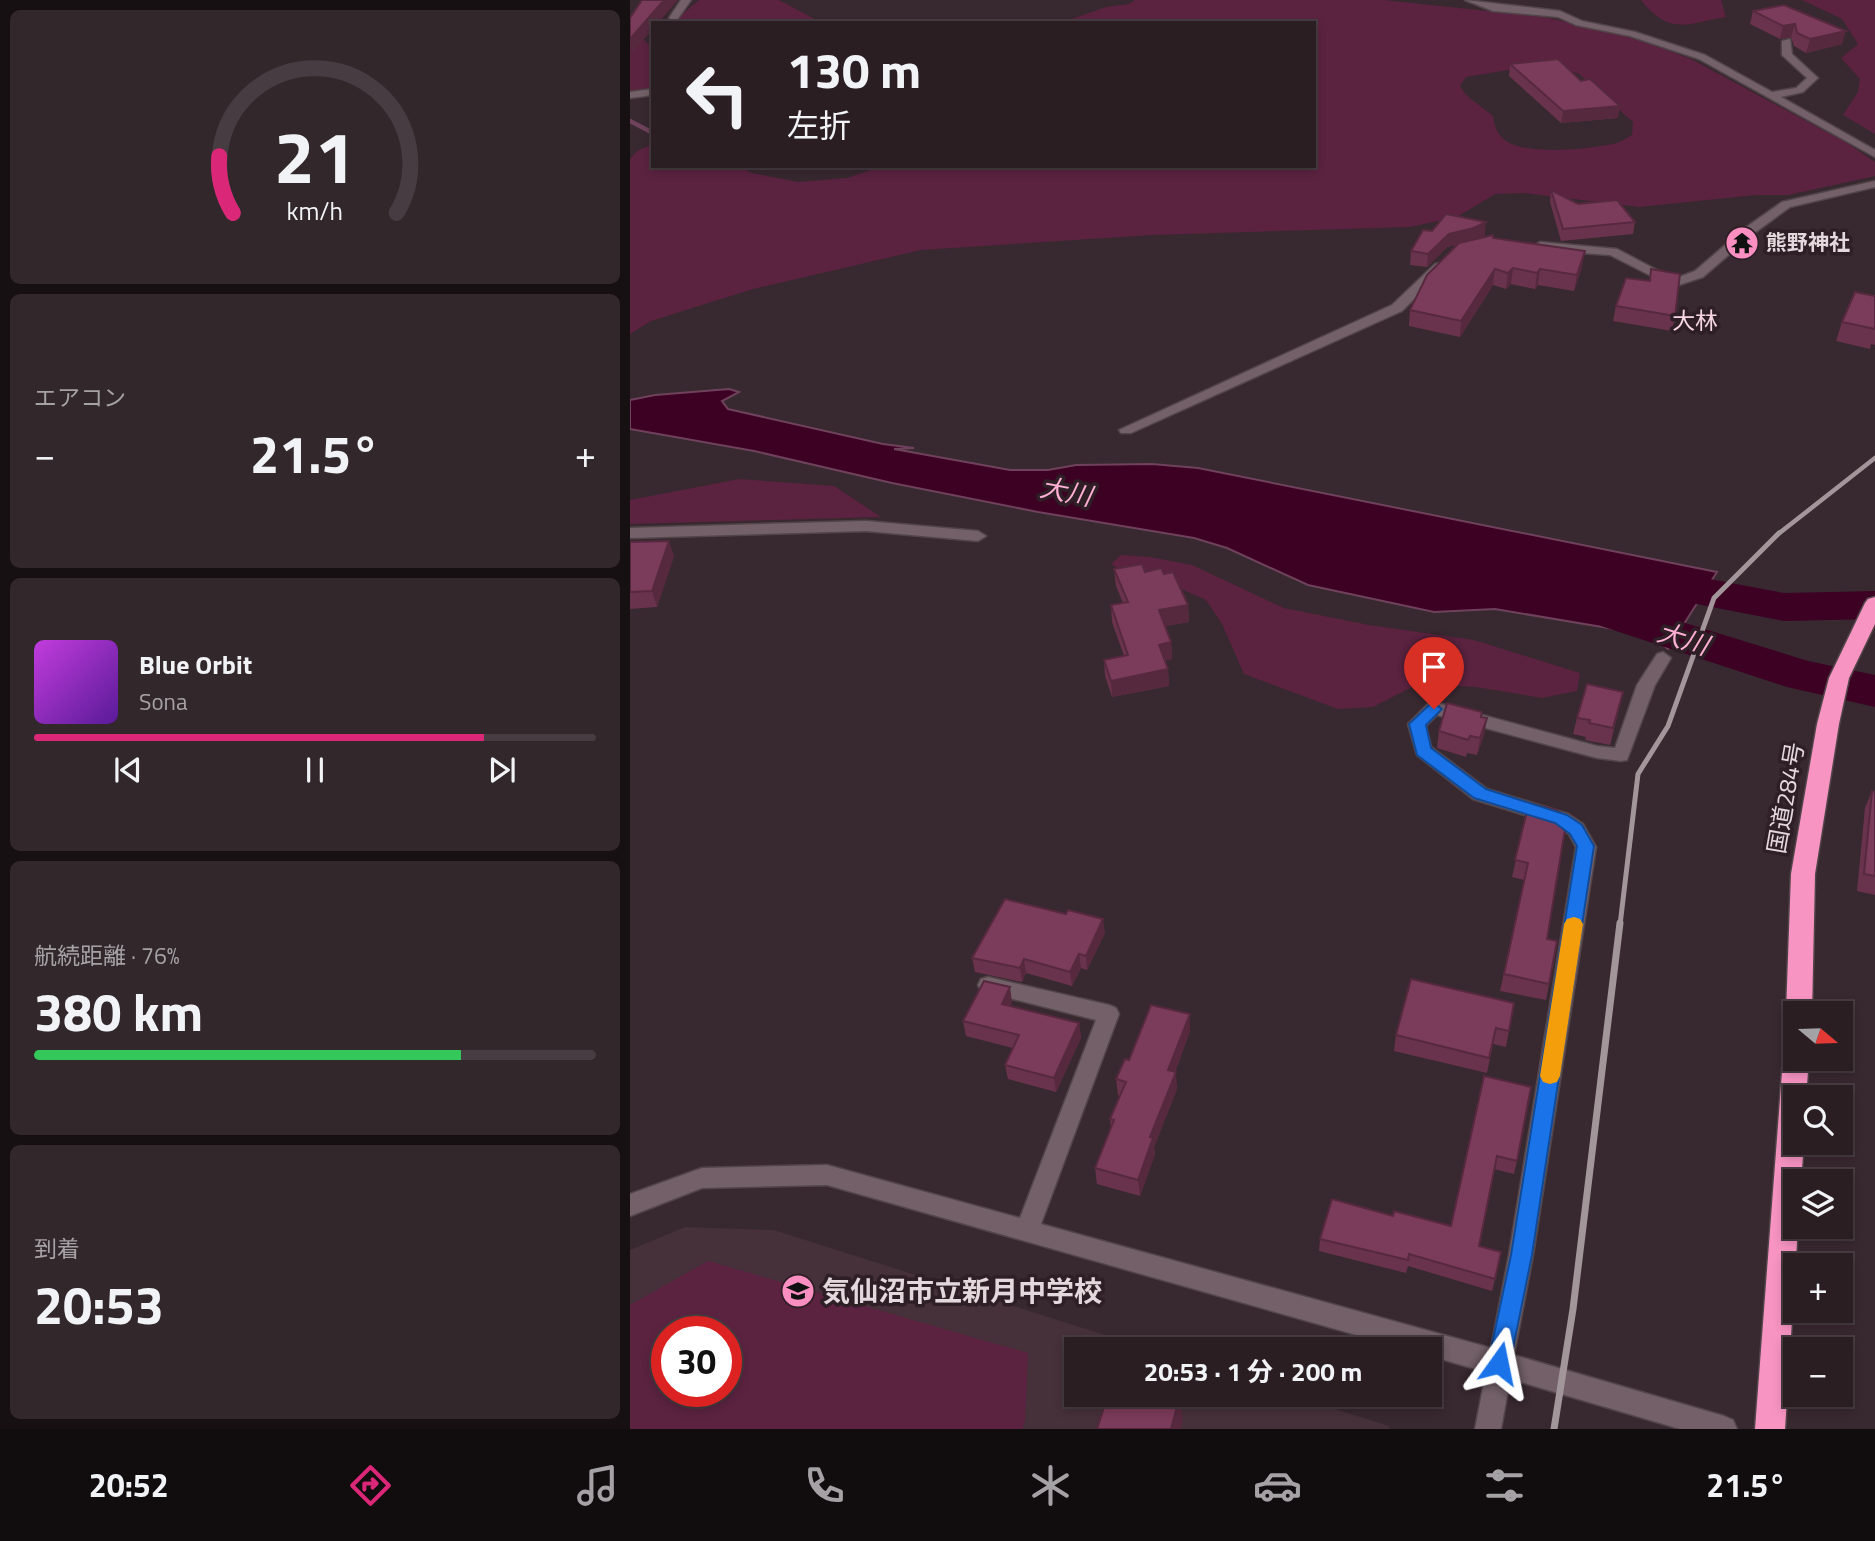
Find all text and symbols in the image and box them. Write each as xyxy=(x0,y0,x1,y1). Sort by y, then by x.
text: 130 m xyxy=(787,32,921,107)
icon: left xyxy=(672,49,763,140)
text: 21 xyxy=(274,101,356,211)
text: 左折 xyxy=(787,101,851,149)
text: km/h xyxy=(287,192,343,230)
temple icon: 熊野神社 xyxy=(1723,224,1761,262)
place label: 熊野神社 xyxy=(1766,226,1850,258)
district label: 大林 xyxy=(1672,303,1718,338)
text: エアコン xyxy=(34,380,126,415)
text: 21.5° xyxy=(250,414,380,493)
text: − xyxy=(34,425,55,483)
text: + xyxy=(575,425,596,483)
water label: 大川 xyxy=(1037,467,1098,516)
water label: 大川 xyxy=(1653,612,1717,666)
pin xyxy=(1404,637,1464,709)
text: Blue Orbit xyxy=(139,645,252,684)
icon: arrive xyxy=(1415,648,1453,686)
text: Sona xyxy=(139,684,187,719)
street label: 国道284号 xyxy=(1758,739,1812,856)
icon: previous xyxy=(109,751,147,789)
icon: pause xyxy=(296,751,334,789)
icon: next xyxy=(483,751,521,789)
text: 航続距離 · 76% xyxy=(34,938,180,973)
text: 380 km xyxy=(34,972,203,1051)
north arrow xyxy=(1783,1001,1853,1071)
map controls xyxy=(1783,1001,1853,1407)
button: search xyxy=(1783,1085,1853,1155)
button: layers xyxy=(1783,1169,1853,1239)
text: 到着 xyxy=(34,1231,80,1266)
button: + xyxy=(1783,1253,1853,1323)
text: 20:53 xyxy=(34,1265,164,1344)
place label: 気仙沼市立新月中学校 xyxy=(822,1269,1102,1312)
school or university icon: 気仙沼市立新月中学校 xyxy=(779,1272,817,1310)
speed limit sign: 30 xyxy=(651,1316,742,1407)
position arrow xyxy=(1462,1326,1536,1400)
button: − xyxy=(1783,1337,1853,1407)
text: 20:53 · 1 分 · 200 m xyxy=(1144,1352,1362,1391)
text: 20:52 xyxy=(89,1461,169,1509)
icon: directions xyxy=(346,1461,395,1510)
icon: music xyxy=(573,1461,622,1510)
icon: phone xyxy=(800,1461,849,1510)
icon: climate xyxy=(1026,1461,1075,1510)
icon: car xyxy=(1253,1461,1302,1510)
icon: filters xyxy=(1480,1461,1529,1510)
text: 21.5° xyxy=(1706,1461,1786,1509)

